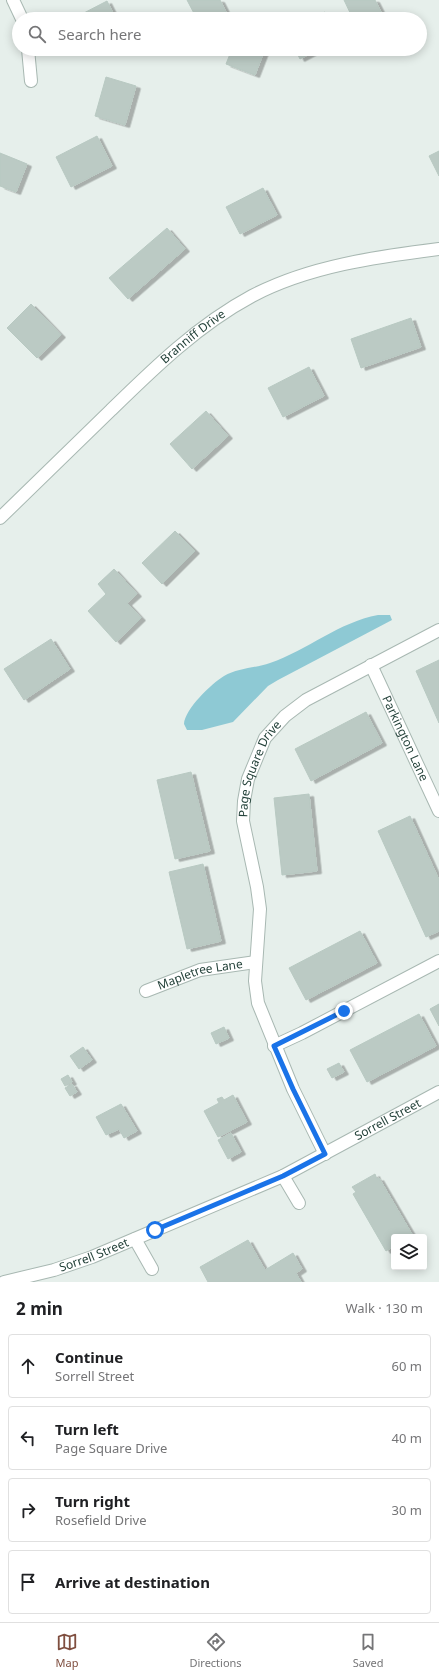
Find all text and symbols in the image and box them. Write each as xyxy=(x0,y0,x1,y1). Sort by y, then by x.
search box xyxy=(12,12,427,56)
icon: search xyxy=(26,23,48,45)
text: Search here xyxy=(58,24,141,44)
street label: Branniff Drive xyxy=(156,305,229,367)
street label: Parkington Lane xyxy=(378,693,433,784)
street label: Page Square Drive xyxy=(234,716,285,818)
street label: Mapletree Lane xyxy=(155,955,244,994)
route end xyxy=(335,1002,353,1020)
street label: Sorrell Street xyxy=(351,1094,424,1144)
route start xyxy=(146,1221,164,1239)
street label: Sorrell Street xyxy=(57,1233,132,1276)
map controls xyxy=(391,1234,427,1270)
button: layers xyxy=(391,1234,427,1270)
text: 2 min xyxy=(16,1297,63,1320)
text: Walk · 130 m xyxy=(345,1299,423,1317)
text: Continue xyxy=(55,1347,123,1367)
icon: ahead xyxy=(17,1355,39,1377)
text: 60 m xyxy=(392,1357,422,1375)
text: Sorrell Street xyxy=(55,1367,134,1385)
text: Turn left xyxy=(55,1419,119,1439)
icon: left xyxy=(17,1427,39,1449)
text: 40 m xyxy=(392,1429,422,1447)
text: Page Square Drive xyxy=(55,1439,167,1457)
text: Turn right xyxy=(55,1491,130,1511)
icon: right xyxy=(17,1499,39,1521)
text: 30 m xyxy=(392,1501,422,1519)
text: Rosefield Drive xyxy=(55,1511,147,1529)
icon: arrive xyxy=(17,1571,39,1593)
text: Arrive at destination xyxy=(55,1572,210,1592)
tab: Map xyxy=(56,1631,78,1670)
tab: Directions xyxy=(189,1631,242,1670)
tab: Saved xyxy=(353,1631,383,1670)

